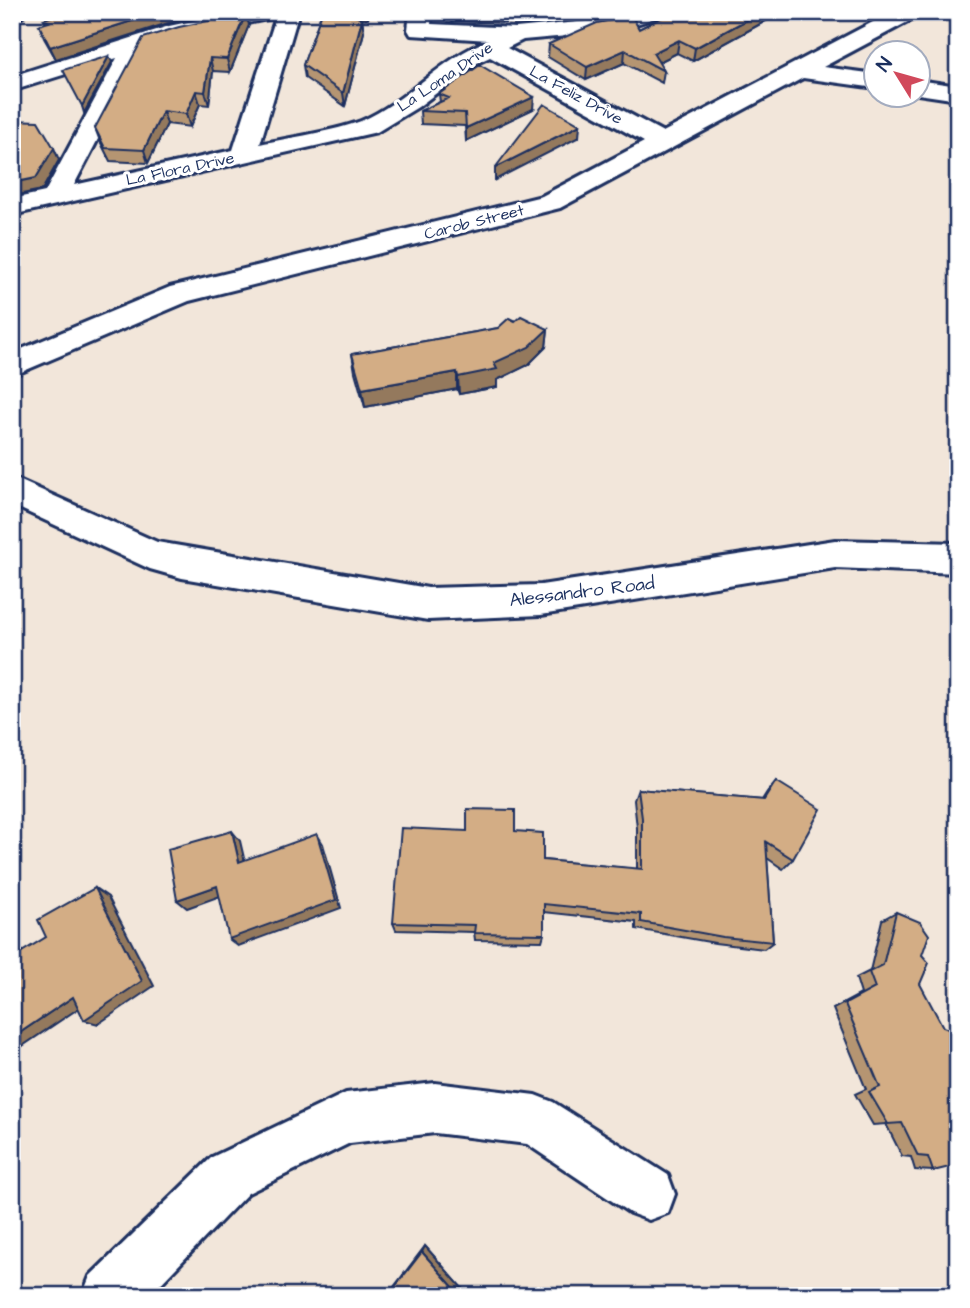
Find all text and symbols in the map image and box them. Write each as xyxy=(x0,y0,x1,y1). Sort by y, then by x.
street label: La Loma Drive xyxy=(393,37,498,117)
north arrow xyxy=(862,38,932,108)
text: N xyxy=(870,52,899,78)
street label: La Feliz Drive xyxy=(526,60,627,130)
street label: La Flora Drive xyxy=(124,147,237,191)
street label: Carob Street xyxy=(422,199,527,245)
street label: Alessandro Road xyxy=(508,570,656,614)

